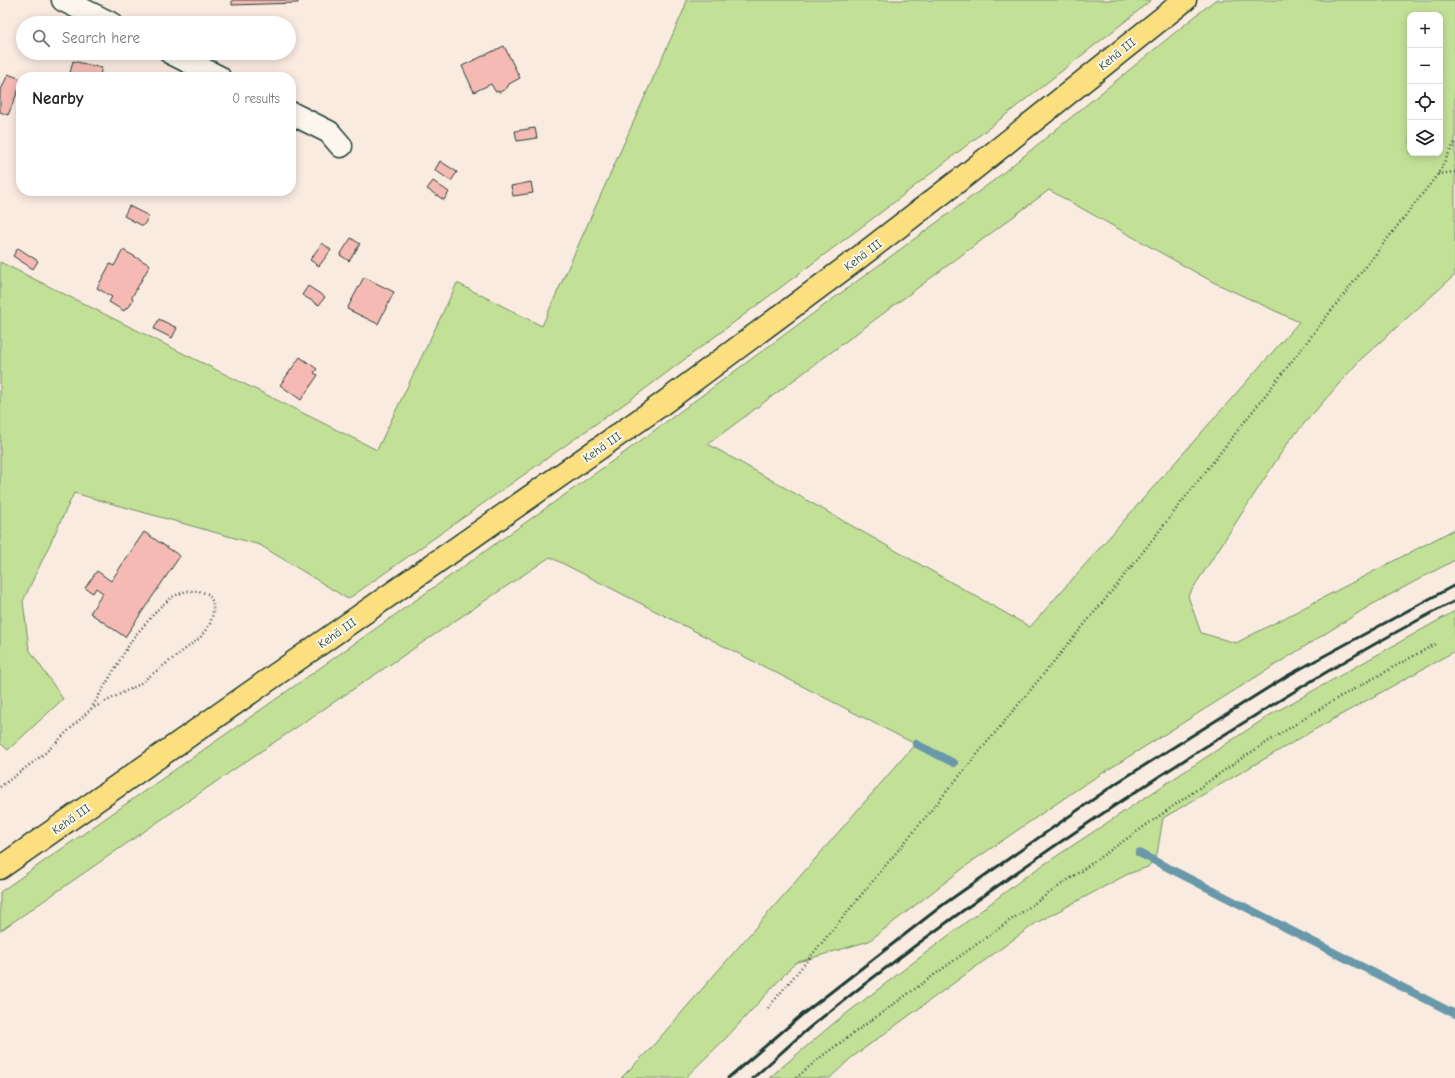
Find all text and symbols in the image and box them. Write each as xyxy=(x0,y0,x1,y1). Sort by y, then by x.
map controls xyxy=(1407,12,1443,156)
button: + xyxy=(1407,12,1443,48)
search box xyxy=(16,16,296,60)
icon: search xyxy=(30,27,52,49)
text: Search here xyxy=(62,29,140,47)
street label: Kehä III xyxy=(1096,35,1139,73)
button: − xyxy=(1407,48,1443,84)
button: locate xyxy=(1407,84,1443,120)
text: Nearby xyxy=(32,89,83,108)
text: 0 results xyxy=(232,91,280,106)
button: layers xyxy=(1407,120,1443,156)
street label: Kehä III xyxy=(841,236,885,274)
street label: Kehä III xyxy=(580,429,624,465)
street label: Kehä III xyxy=(315,615,359,651)
street label: Kehä III xyxy=(49,801,93,837)

